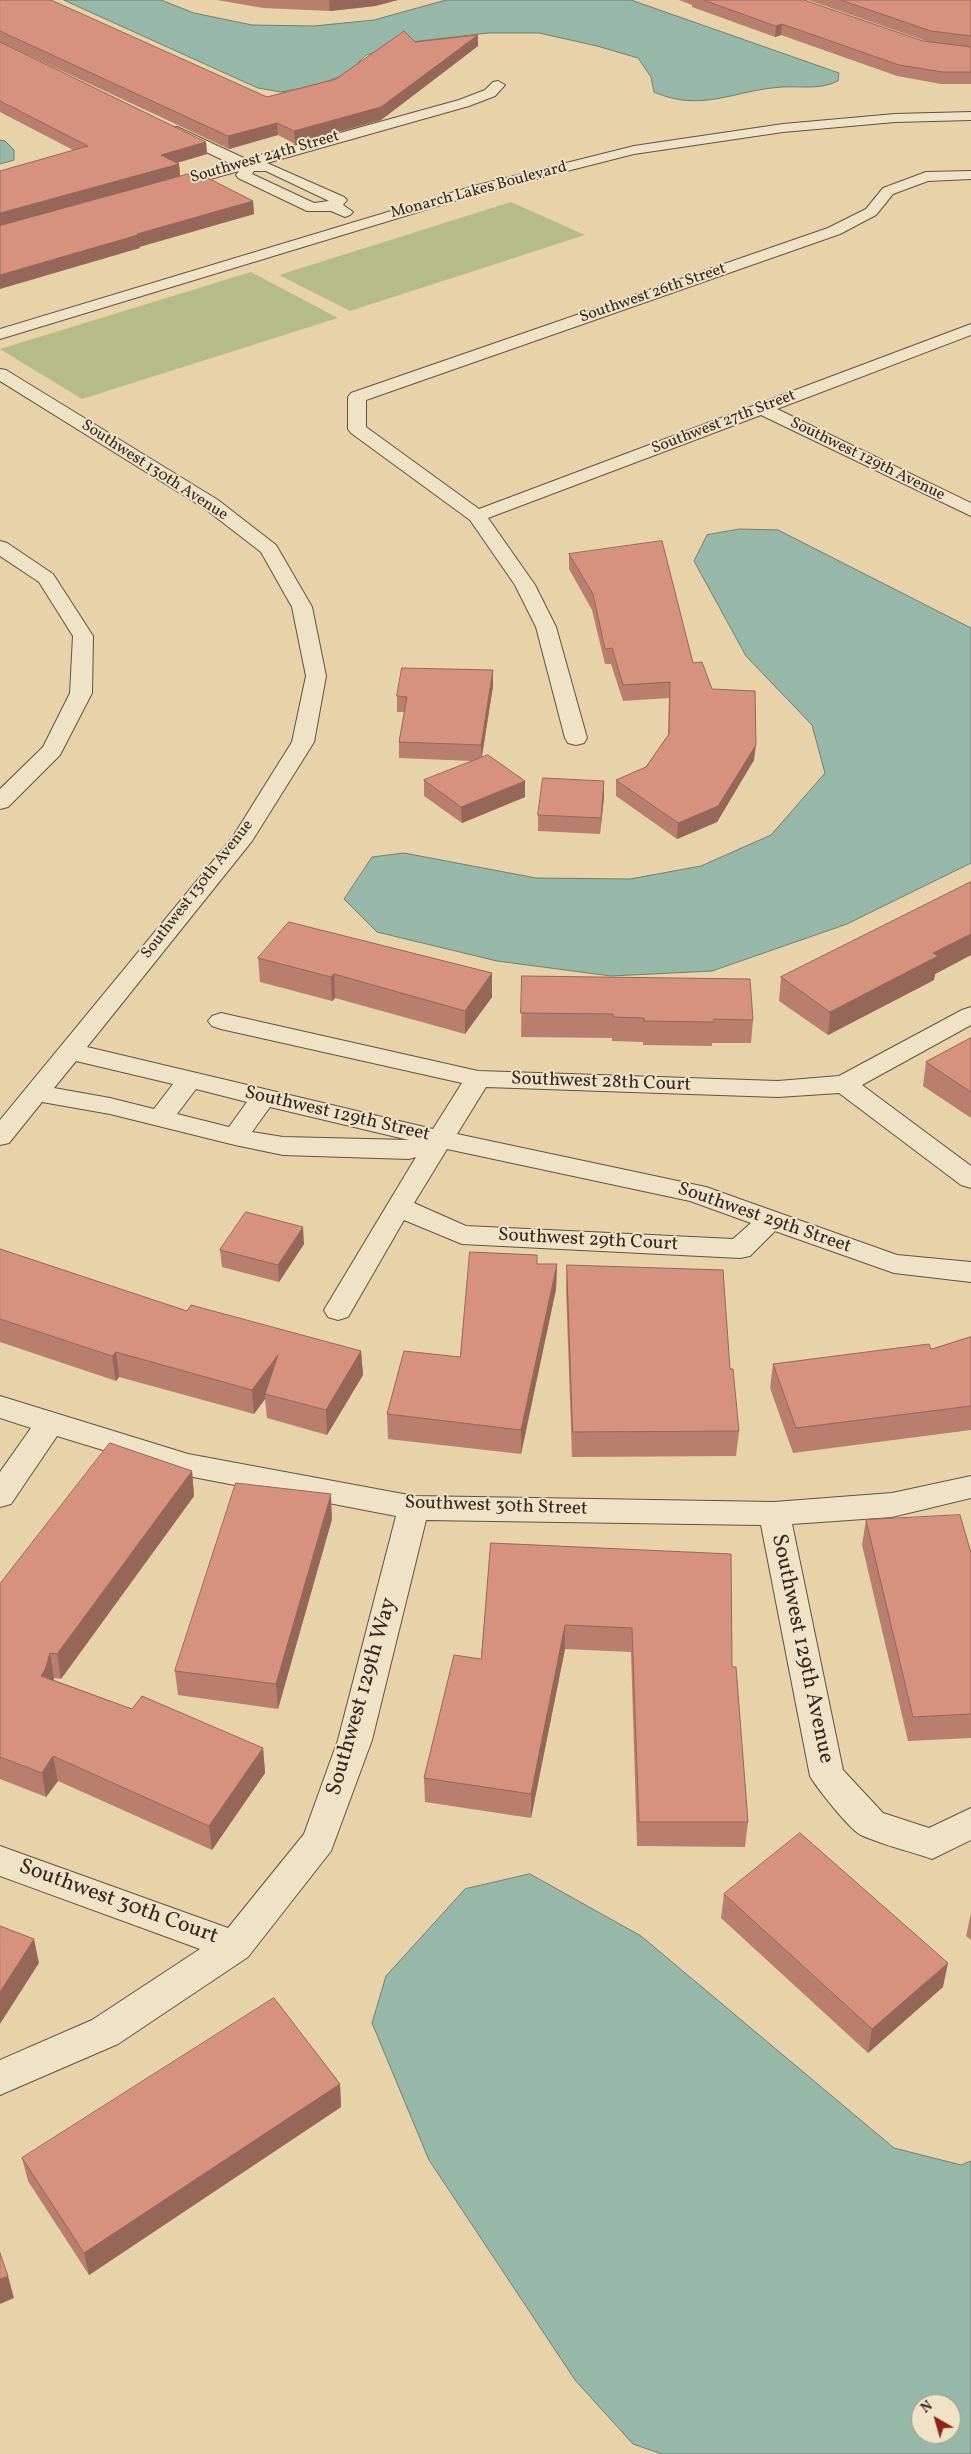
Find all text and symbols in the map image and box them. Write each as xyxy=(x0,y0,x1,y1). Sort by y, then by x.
street label: Southwest 24th Street xyxy=(188,128,342,188)
street label: Monarch Lakes Boulevard xyxy=(389,158,569,224)
street label: Southwest 26th Street xyxy=(577,260,729,328)
street label: Southwest 27th Street xyxy=(649,387,799,459)
street label: Southwest 129th Avenue xyxy=(786,414,948,506)
street label: Southwest 130th Avenue xyxy=(77,416,231,526)
street label: Southwest 130th Avenue xyxy=(138,817,258,963)
street label: Southwest 28th Court xyxy=(511,1068,691,1098)
street label: Southwest 129th Street xyxy=(242,1083,432,1147)
street label: Southwest 29th Street xyxy=(674,1179,854,1259)
street label: Southwest 29th Court xyxy=(497,1225,679,1257)
street label: Southwest 30th Street xyxy=(404,1492,588,1522)
street label: Southwest 129th Avenue xyxy=(764,1532,838,1766)
street label: Southwest 129th Way xyxy=(322,1595,404,1799)
street label: Southwest 30th Court xyxy=(15,1855,221,1951)
north arrow xyxy=(911,2394,961,2444)
text: N xyxy=(917,2397,937,2418)

